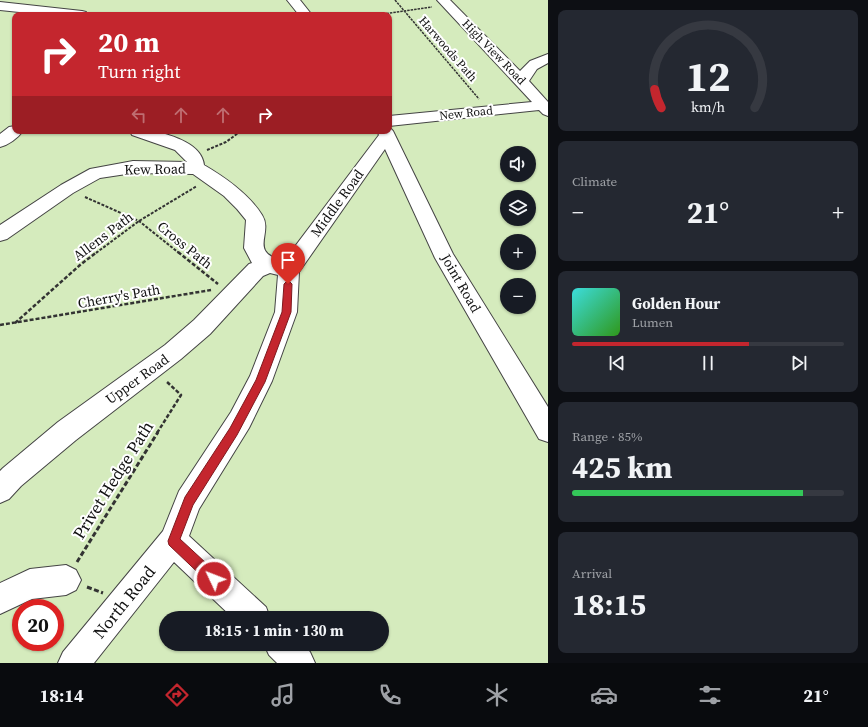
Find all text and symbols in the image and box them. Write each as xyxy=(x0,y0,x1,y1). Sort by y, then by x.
street label: Harwoods Path xyxy=(415,13,481,85)
street label: High View Road xyxy=(459,16,529,88)
text: 20 m xyxy=(98,23,160,61)
icon: right xyxy=(32,28,84,80)
text: 12 xyxy=(685,48,731,105)
text: Turn right xyxy=(98,59,180,84)
text: km/h xyxy=(691,97,725,117)
street label: New Road xyxy=(438,102,494,124)
icon: left xyxy=(128,104,150,126)
icon: ahead xyxy=(170,104,192,126)
icon: ahead xyxy=(212,104,234,126)
icon: right xyxy=(254,104,276,126)
map controls xyxy=(500,146,536,314)
button: sound xyxy=(500,146,536,182)
street label: Kew Road xyxy=(124,158,186,180)
street label: Middle Road xyxy=(306,165,368,241)
text: Climate xyxy=(572,173,617,190)
button: layers xyxy=(500,190,536,226)
text: 21° xyxy=(687,192,729,233)
text: − xyxy=(572,197,584,227)
text: + xyxy=(832,197,844,227)
street label: Allens Path xyxy=(69,207,137,265)
street label: Cross Path xyxy=(153,216,217,274)
button: + xyxy=(500,234,536,270)
pin xyxy=(271,243,305,284)
icon: arrive xyxy=(277,249,299,271)
street label: Joint Road xyxy=(436,249,486,316)
button: − xyxy=(500,278,536,314)
street label: Cherry's Path xyxy=(76,279,162,313)
text: Golden Hour xyxy=(632,293,720,314)
text: Lumen xyxy=(632,314,673,331)
street label: Upper Road xyxy=(101,349,173,409)
icon: previous xyxy=(606,352,628,374)
icon: pause xyxy=(697,352,719,374)
icon: next xyxy=(788,352,810,374)
street label: Privet Hedge Path xyxy=(67,416,159,544)
text: Range · 85% xyxy=(572,428,643,445)
text: 425 km xyxy=(572,447,672,488)
position arrow xyxy=(193,558,235,600)
street label: North Road xyxy=(87,560,161,644)
text: Arrival xyxy=(572,565,612,582)
text: 18:15 xyxy=(572,584,646,625)
speed limit sign: 20 xyxy=(12,599,64,651)
text: 18:15 · 1 min · 130 m xyxy=(205,620,344,641)
icon: directions xyxy=(163,681,191,709)
icon: music xyxy=(269,681,297,709)
icon: phone xyxy=(376,681,404,709)
icon: climate xyxy=(483,681,511,709)
icon: car xyxy=(590,681,618,709)
icon: filters xyxy=(696,681,724,709)
text: 18:14 xyxy=(39,683,84,708)
text: 21° xyxy=(803,683,829,708)

